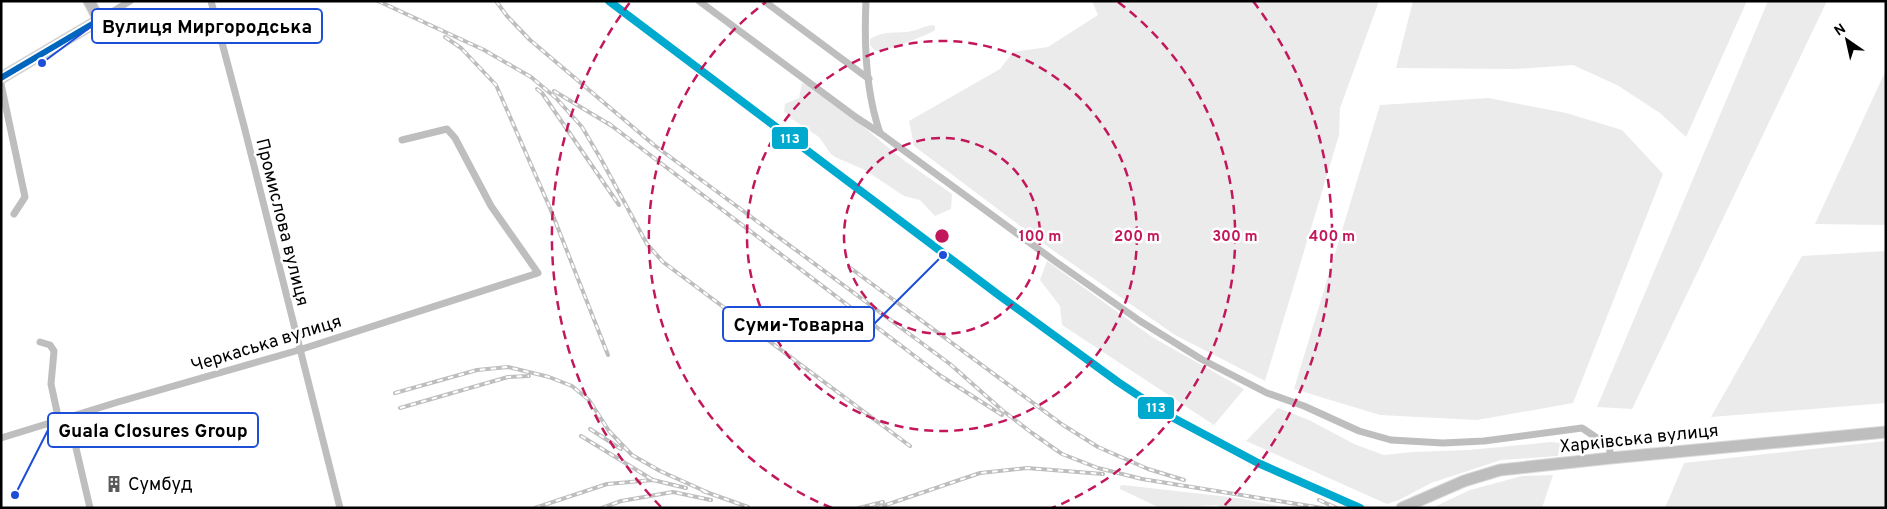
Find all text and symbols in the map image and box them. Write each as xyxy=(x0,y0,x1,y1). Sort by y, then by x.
callout: Вулиця Миргородська xyxy=(92,9,322,43)
north arrow xyxy=(1822,15,1872,65)
text: Вулиця Миргородська xyxy=(102,16,312,40)
text: N xyxy=(1832,21,1849,40)
line badge: 113 xyxy=(771,126,809,150)
text: 113 xyxy=(780,131,800,148)
street label: Промислова вулиця xyxy=(250,136,314,309)
centre of rings xyxy=(933,227,951,245)
text: 100 m xyxy=(1019,228,1061,247)
text: 200 m xyxy=(1114,228,1160,247)
text: 300 m xyxy=(1212,228,1258,247)
text: 400 m xyxy=(1309,228,1355,247)
callout: Суми-Товарна xyxy=(723,307,874,341)
street label: Черкаська вулиця xyxy=(188,311,345,378)
text: Суми-Товарна xyxy=(734,314,864,338)
line badge: 113 xyxy=(1137,396,1175,420)
text: 113 xyxy=(1146,400,1166,417)
callout: Guala Closures Group xyxy=(48,413,258,447)
text: Guala Closures Group xyxy=(58,420,248,444)
street label: Харківська вулиця xyxy=(1558,420,1720,459)
building icon: Сумбуд xyxy=(104,474,124,494)
place label: Сумбуд xyxy=(128,474,193,497)

